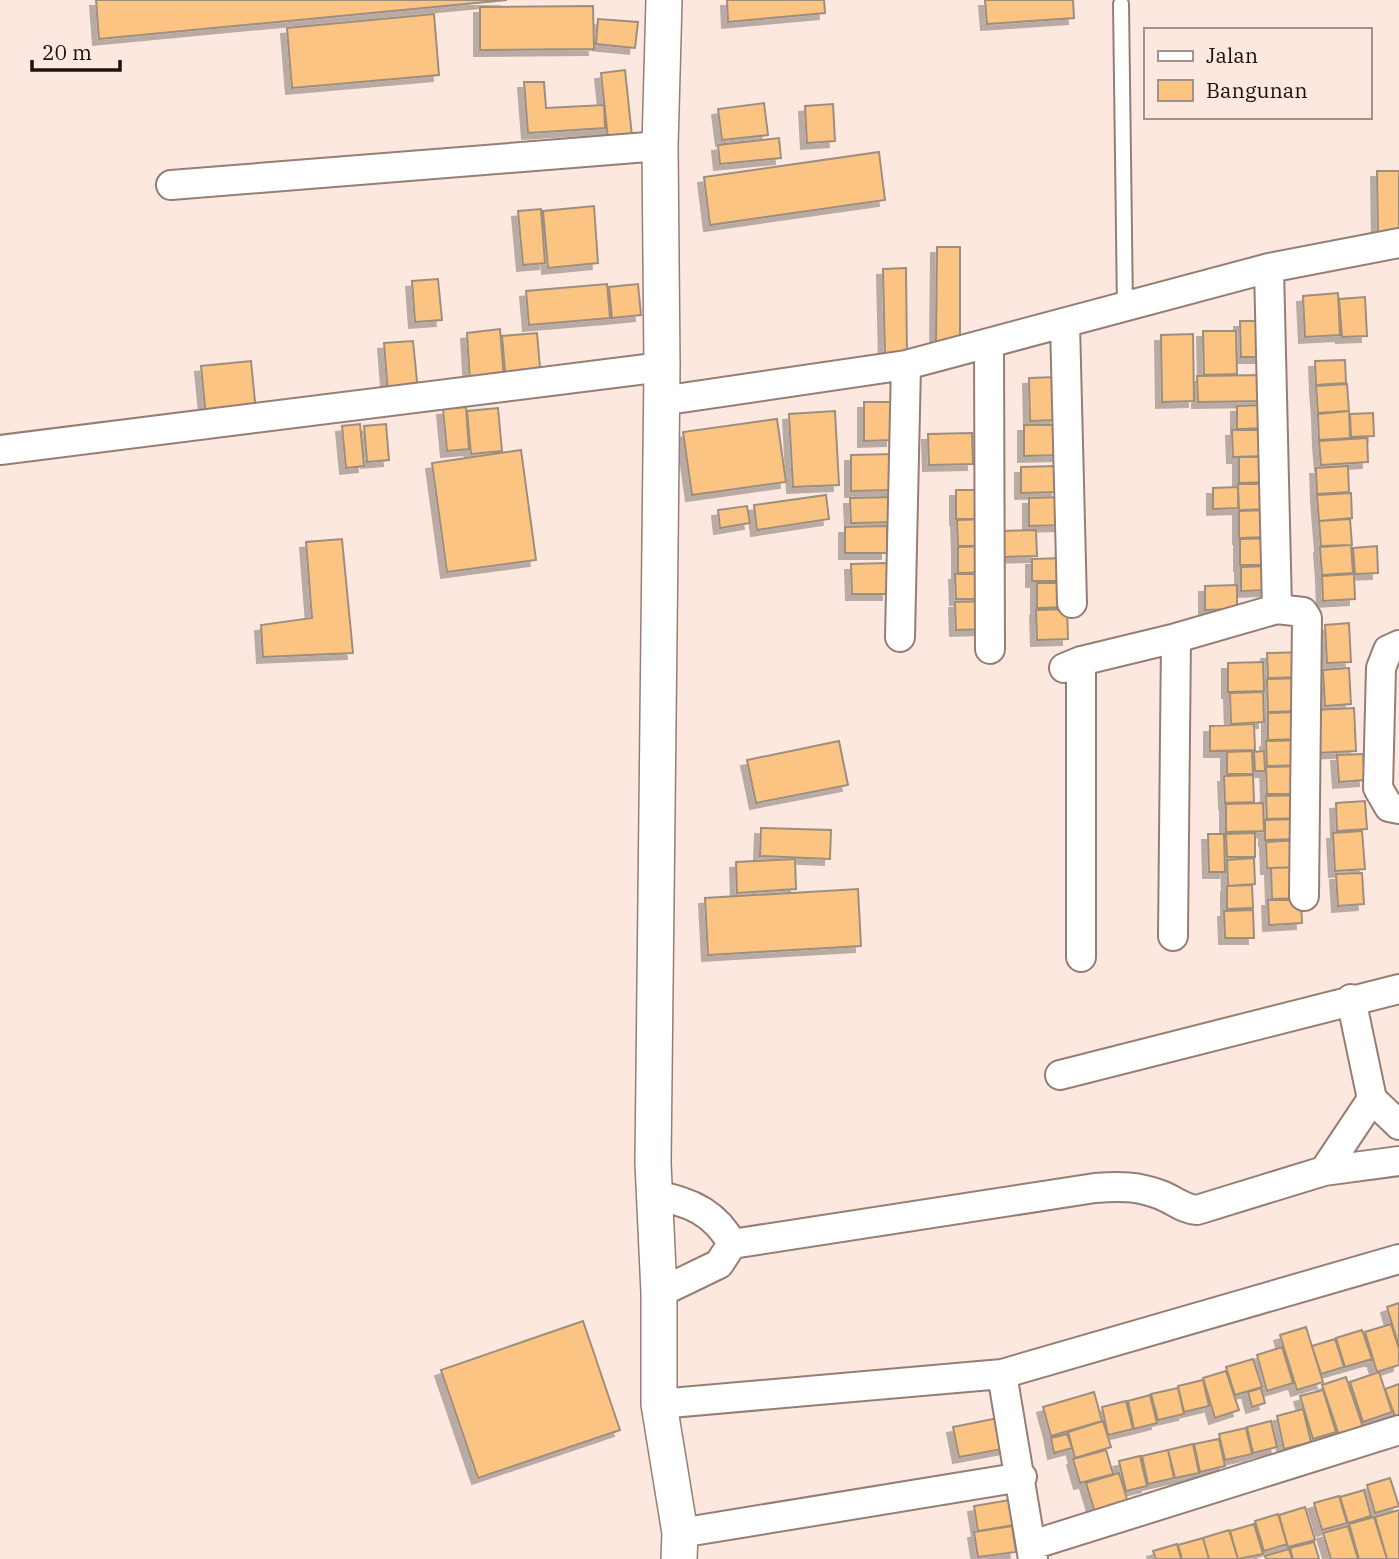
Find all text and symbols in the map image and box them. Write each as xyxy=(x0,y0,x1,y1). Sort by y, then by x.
scale bar xyxy=(32,28,119,72)
legend xyxy=(1144,28,1371,119)
text: 20 m xyxy=(42,38,92,66)
text: Jalan xyxy=(1206,41,1258,69)
text: Bangunan xyxy=(1206,76,1308,104)

